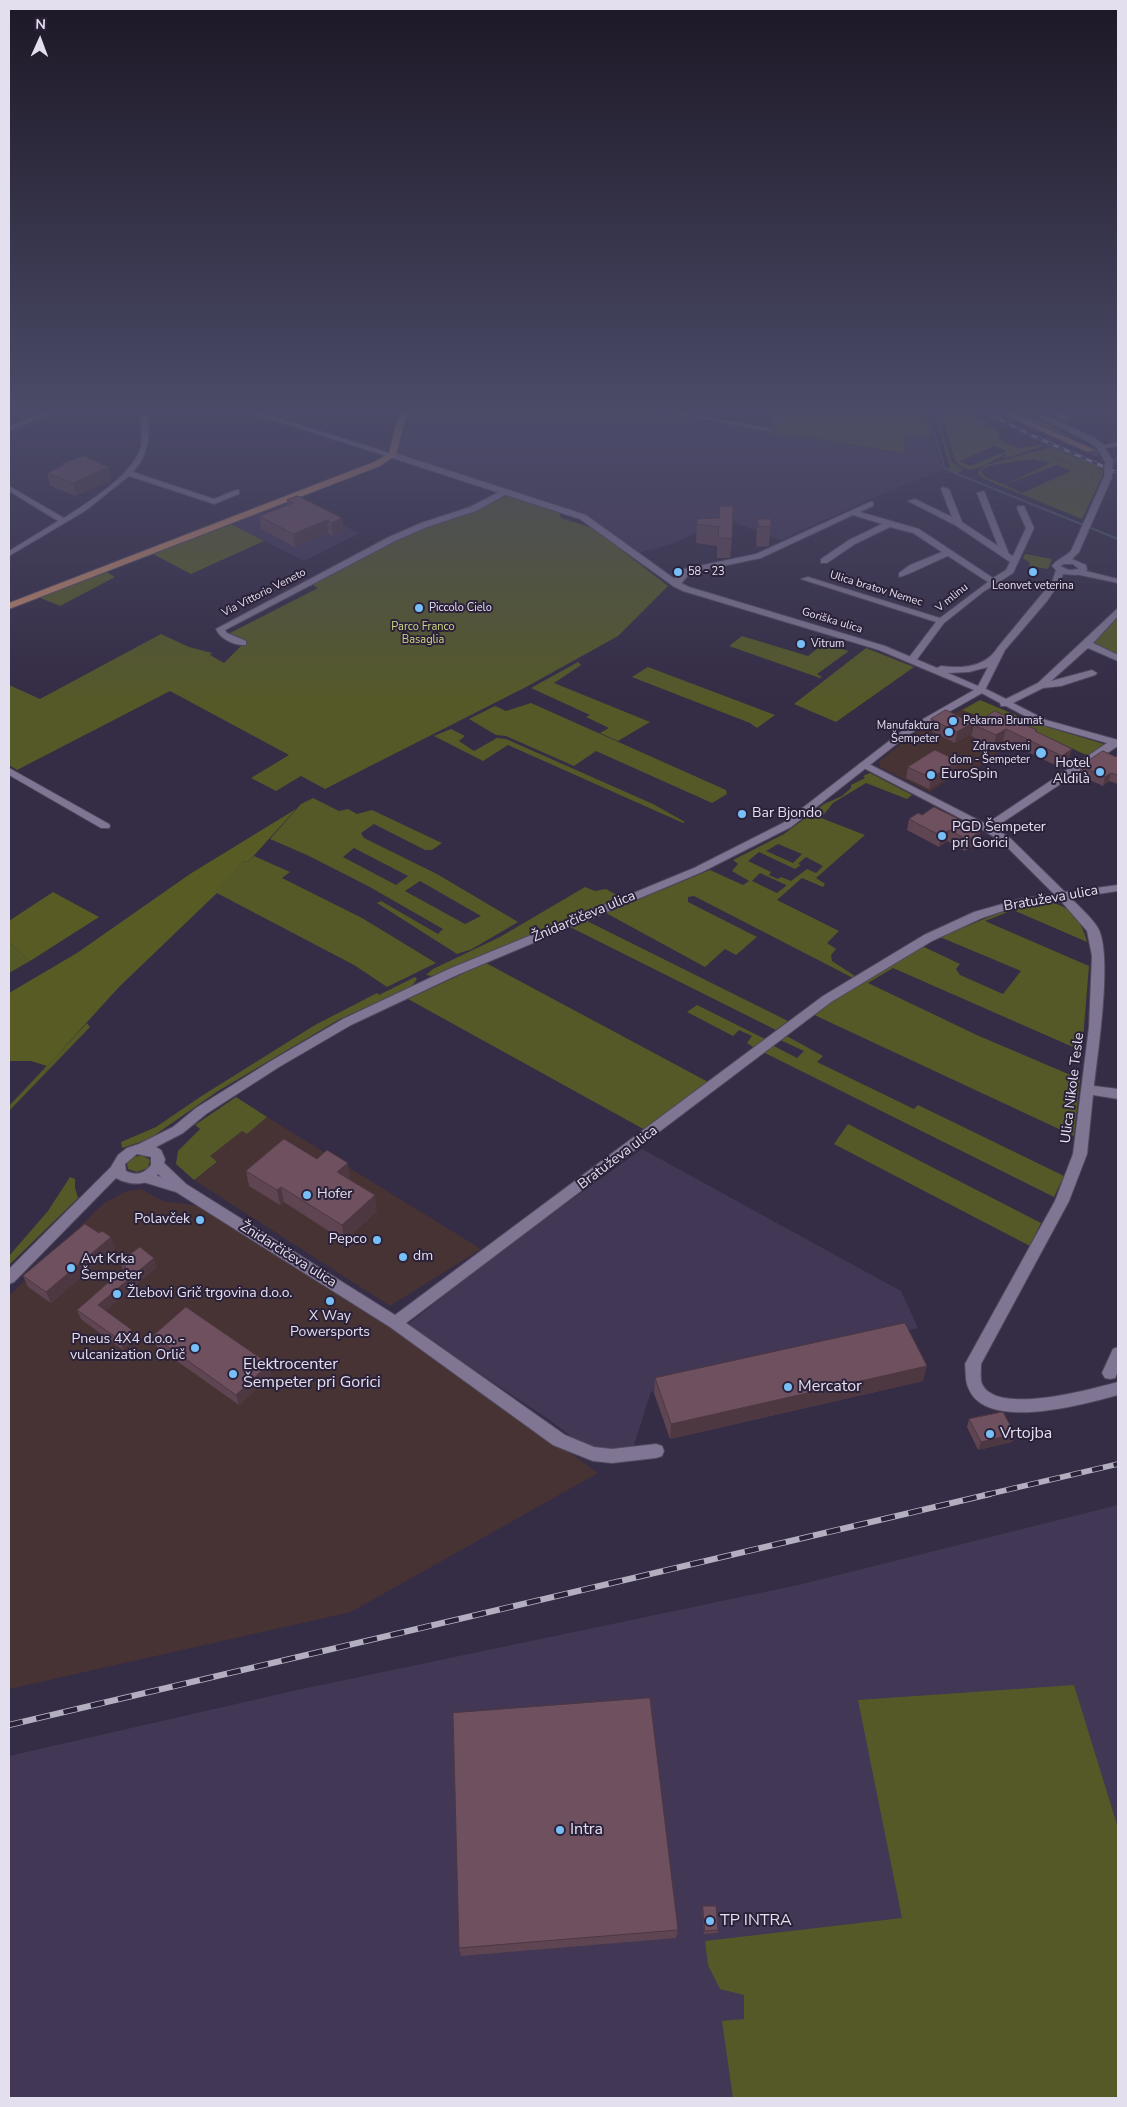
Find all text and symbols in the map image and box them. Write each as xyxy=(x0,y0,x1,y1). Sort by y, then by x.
north arrow xyxy=(15,15,65,65)
text: N xyxy=(35,15,46,34)
place label: 58 - 23 xyxy=(688,565,725,579)
street label: Via Vittorio Veneto xyxy=(220,566,308,620)
marker: 58 - 23 xyxy=(672,566,684,578)
marker: Leonvet veterina xyxy=(1027,566,1039,578)
street label: Ulica bratov Nemec xyxy=(828,569,924,609)
place label: Leonvet veterina xyxy=(992,579,1074,593)
street label: V mlinu xyxy=(933,581,971,615)
place label: Piccolo Cielo xyxy=(429,601,492,615)
marker: Piccolo Cielo xyxy=(413,602,425,614)
street label: Goriška ulica xyxy=(800,606,864,636)
park label: Parco Franco Basaglia xyxy=(391,620,455,646)
place label: Vitrum xyxy=(811,637,845,651)
marker: Vitrum xyxy=(795,638,807,650)
place label: Pekarna Brumat xyxy=(963,714,1042,728)
marker: Pekarna Brumat xyxy=(947,715,959,727)
place label: Manufaktura Šempeter xyxy=(877,719,939,745)
marker: Manufaktura Šempeter xyxy=(943,726,955,738)
place label: Zdravstveni dom - Šempeter xyxy=(950,740,1030,766)
marker: Zdravstveni dom - Šempeter xyxy=(1034,746,1048,760)
place label: Hotel Aldilà xyxy=(1053,756,1090,789)
marker: Hotel Aldilà xyxy=(1094,766,1106,778)
place label: EuroSpin xyxy=(941,767,998,783)
marker: EuroSpin xyxy=(925,769,937,781)
place label: Bar Bjondo xyxy=(752,806,822,822)
marker: Bar Bjondo xyxy=(736,808,748,820)
place label: PGD Šempeter pri Gorici xyxy=(952,820,1046,852)
marker: PGD Šempeter pri Gorici xyxy=(936,830,948,842)
street label: Bratuževa ulica xyxy=(1003,882,1099,916)
street label: Žnidarčičeva ulica xyxy=(530,888,638,946)
street label: Ulica Nikole Tesle xyxy=(1058,1032,1088,1144)
street label: Bratuževa ulica xyxy=(575,1123,661,1193)
place label: Hofer xyxy=(317,1187,352,1203)
marker: Hofer xyxy=(301,1189,313,1201)
place label: Polavček xyxy=(134,1212,190,1228)
marker: Polavček xyxy=(194,1214,206,1226)
street label: Žnidarčičeva ulica xyxy=(237,1219,339,1291)
place label: Pepco xyxy=(329,1232,367,1248)
marker: Pepco xyxy=(371,1234,383,1246)
place label: dm xyxy=(413,1249,433,1265)
marker: dm xyxy=(397,1251,409,1263)
place label: Avt Krka Šempeter xyxy=(81,1252,142,1284)
marker: Avt Krka Šempeter xyxy=(65,1262,77,1274)
place label: Žlebovi Grič trgovina d.o.o. xyxy=(127,1286,292,1302)
marker: Žlebovi Grič trgovina d.o.o. xyxy=(111,1288,123,1300)
marker: X Way Powersports xyxy=(324,1295,336,1307)
place label: X Way Powersports xyxy=(290,1309,370,1341)
place label: Pneus 4X4 d.o.o. - vulcanization Orlič xyxy=(70,1332,185,1364)
marker: Pneus 4X4 d.o.o. - vulcanization Orlič xyxy=(189,1342,201,1354)
place label: Elektrocenter Šempeter pri Gorici xyxy=(243,1355,381,1393)
marker: Elektrocenter Šempeter pri Gorici xyxy=(227,1368,239,1380)
place label: Mercator xyxy=(798,1377,862,1397)
marker: Mercator xyxy=(782,1381,794,1393)
place label: Vrtojba xyxy=(1000,1424,1052,1444)
marker: Vrtojba xyxy=(984,1428,996,1440)
place label: Intra xyxy=(570,1820,603,1840)
marker: Intra xyxy=(554,1824,566,1836)
place label: TP INTRA xyxy=(720,1911,792,1931)
marker: TP INTRA xyxy=(704,1915,716,1927)

